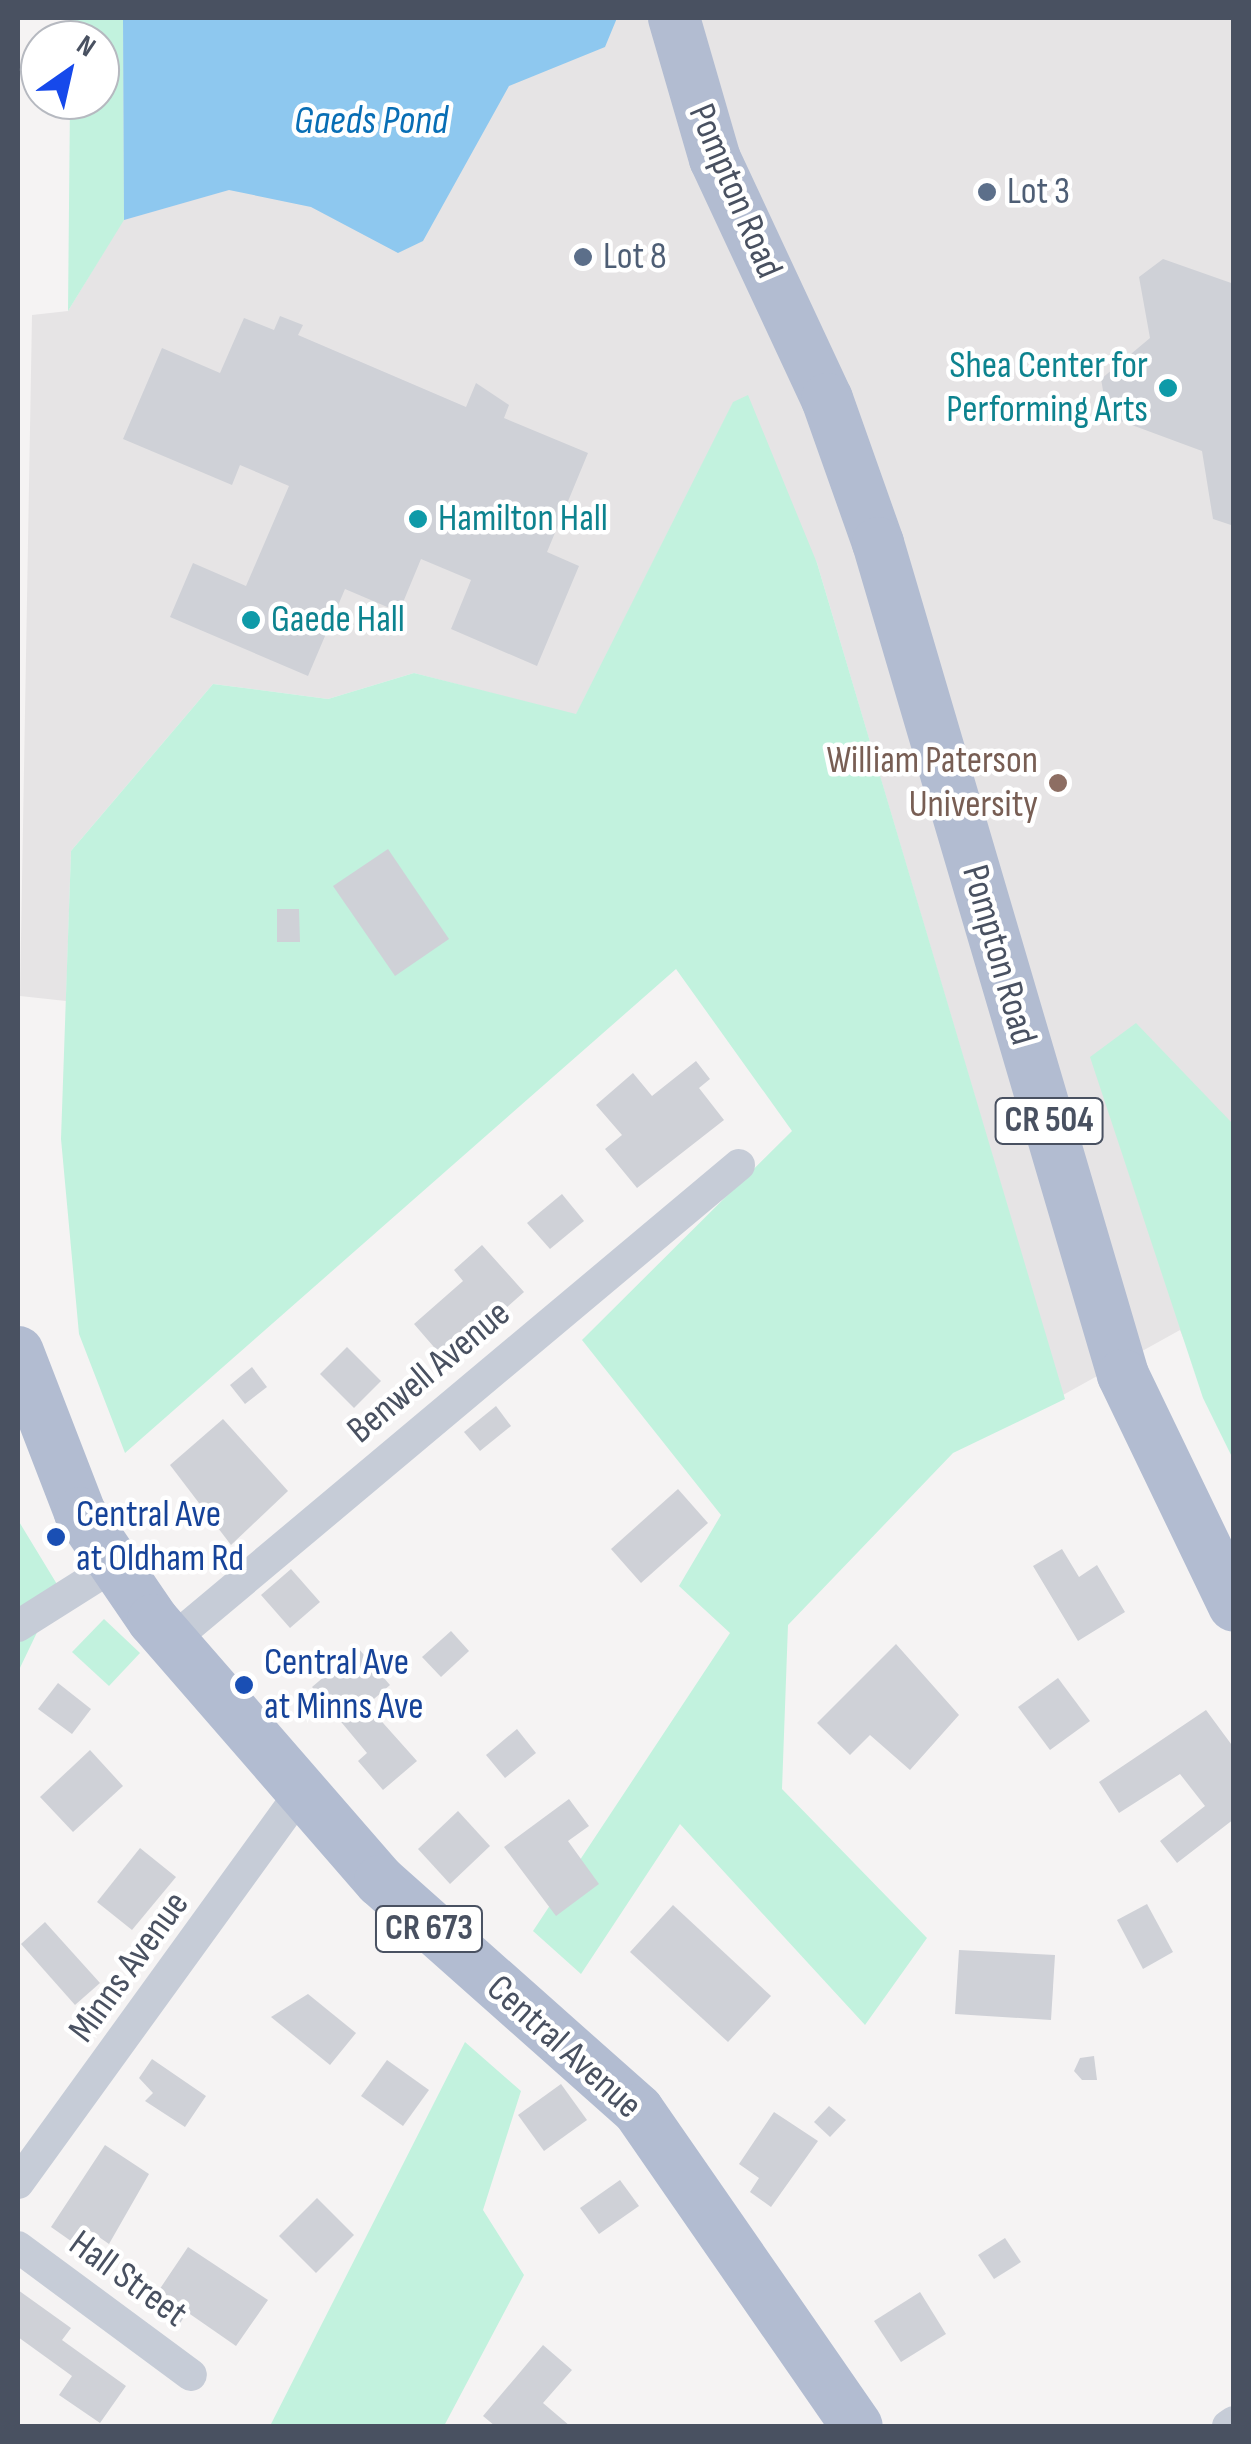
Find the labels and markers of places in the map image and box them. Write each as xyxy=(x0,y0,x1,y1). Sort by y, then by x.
place label: Lot 3 xyxy=(1007,169,1070,215)
marker: Lot 3 xyxy=(976,181,998,203)
place label: Lot 8 xyxy=(603,234,667,280)
marker: Lot 8 xyxy=(572,246,594,268)
place label: Shea Center for Performing Arts xyxy=(946,343,1148,432)
marker: Shea Center for Performing Arts xyxy=(1157,377,1179,399)
place label: Hamilton Hall xyxy=(438,496,608,542)
marker: Hamilton Hall xyxy=(407,508,429,530)
place label: Gaede Hall xyxy=(271,597,405,643)
marker: Gaede Hall xyxy=(240,609,262,631)
place label: William Paterson University xyxy=(826,738,1038,828)
marker: William Paterson University xyxy=(1047,772,1069,794)
place label: Central Ave at Oldham Rd xyxy=(76,1492,244,1582)
marker: Central Ave at Oldham Rd xyxy=(45,1526,67,1548)
place label: Central Ave at Minns Ave xyxy=(264,1640,424,1730)
marker: Central Ave at Minns Ave xyxy=(233,1674,255,1696)

